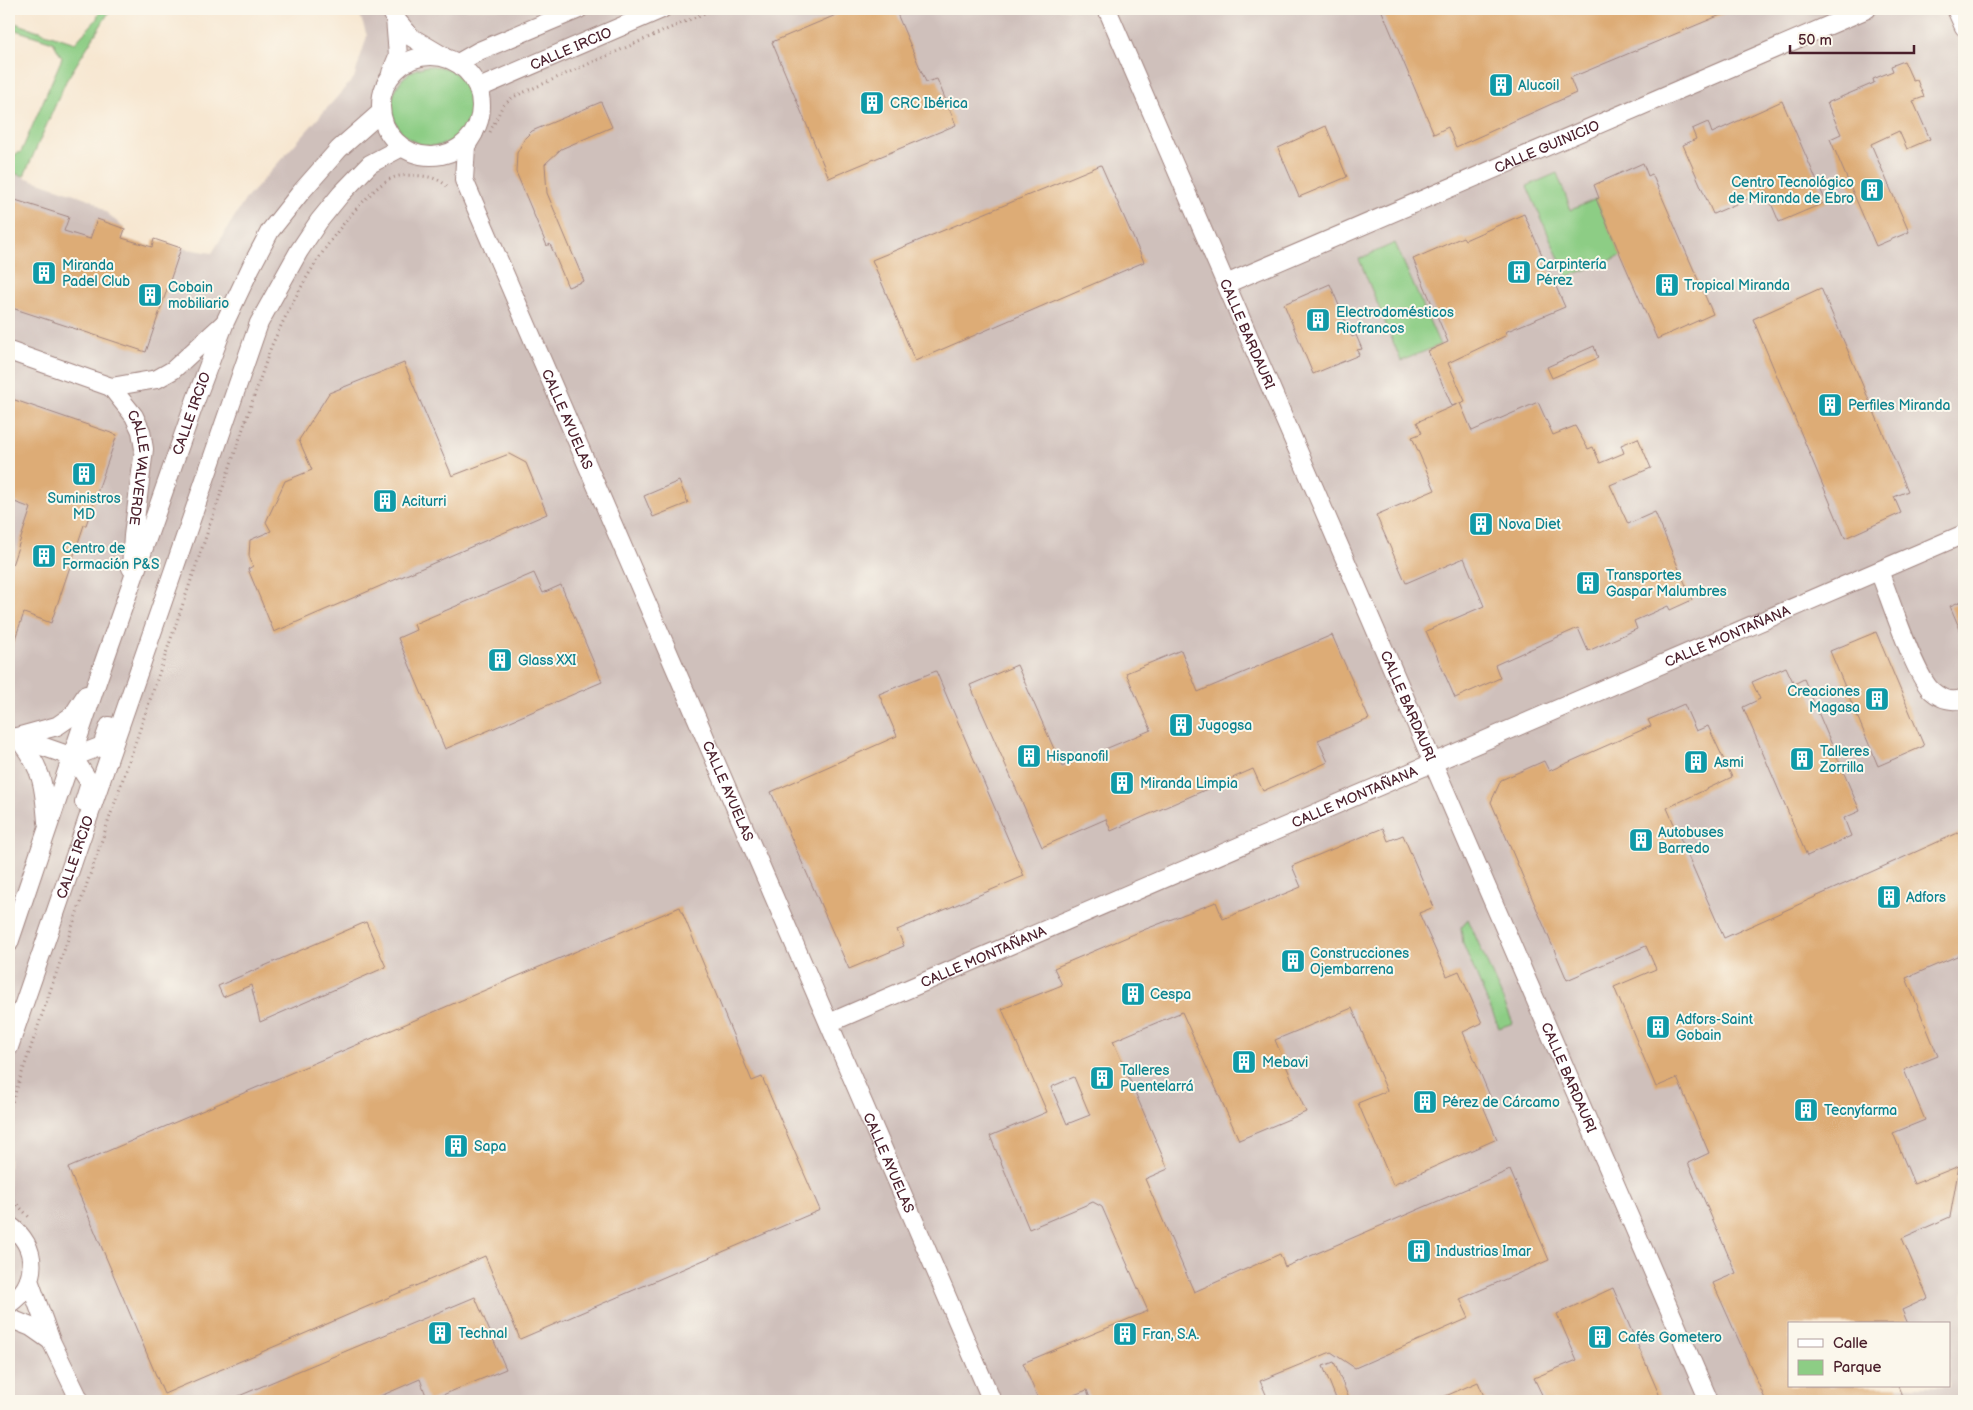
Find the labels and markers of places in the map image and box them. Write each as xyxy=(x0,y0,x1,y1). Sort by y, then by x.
building icon: Alucoil xyxy=(1488,72,1514,98)
place label: Alucoil xyxy=(1518,77,1559,94)
building icon: CRC Ibérica xyxy=(859,90,885,116)
place label: CRC Ibérica xyxy=(890,95,968,112)
place label: Centro Tecnológico de Miranda de Ebro xyxy=(1728,174,1854,207)
building icon: Centro Tecnológico de Miranda de Ebro xyxy=(1859,177,1885,203)
place label: Carpintería Pérez xyxy=(1536,256,1607,289)
place label: Miranda Padel Club xyxy=(62,257,130,290)
building icon: Carpintería Pérez xyxy=(1506,259,1532,285)
building icon: Miranda Padel Club xyxy=(31,260,57,286)
building icon: Tropical Miranda xyxy=(1654,272,1680,298)
place label: Tropical Miranda xyxy=(1684,277,1790,294)
place label: Cobain mobiliario xyxy=(168,279,229,312)
building icon: Cobain mobiliario xyxy=(137,282,163,308)
place label: Electrodomésticos Riofrancos xyxy=(1336,304,1454,337)
building icon: Electrodomésticos Riofrancos xyxy=(1305,307,1331,333)
building icon: Perfiles Miranda xyxy=(1817,392,1843,418)
place label: Perfiles Miranda xyxy=(1848,397,1950,414)
building icon: Suministros MD xyxy=(71,461,97,487)
building icon: Aciturri xyxy=(372,488,398,514)
place label: Suministros MD xyxy=(47,490,121,523)
place label: Aciturri xyxy=(402,493,446,510)
building icon: Nova Diet xyxy=(1468,511,1494,537)
place label: Nova Diet xyxy=(1498,516,1561,533)
place label: Centro de Formación P&S xyxy=(62,540,159,573)
building icon: Centro de Formación P&S xyxy=(31,543,57,569)
place label: Transportes Gaspar Malumbres xyxy=(1606,567,1727,600)
building icon: Transportes Gaspar Malumbres xyxy=(1575,570,1601,596)
building icon: Glass XXI xyxy=(487,647,513,673)
place label: Glass XXI xyxy=(518,652,576,669)
place label: Creaciones Magasa xyxy=(1787,683,1860,716)
building icon: Creaciones Magasa xyxy=(1864,686,1890,712)
building icon: Jugogsa xyxy=(1168,712,1194,738)
place label: Jugogsa xyxy=(1198,717,1252,734)
building icon: Hispanofil xyxy=(1016,743,1042,769)
place label: Talleres Zorrilla xyxy=(1819,743,1869,776)
building icon: Talleres Zorrilla xyxy=(1789,746,1815,772)
place label: Hispanofil xyxy=(1046,748,1108,765)
building icon: Asmi xyxy=(1683,749,1709,775)
place label: Asmi xyxy=(1714,754,1744,771)
building icon: Miranda Limpia xyxy=(1109,770,1135,796)
place label: Miranda Limpia xyxy=(1140,775,1238,792)
place label: Autobuses Barredo xyxy=(1658,824,1724,857)
building icon: Autobuses Barredo xyxy=(1628,827,1654,853)
building icon: Adfors xyxy=(1876,884,1902,910)
place label: Adfors xyxy=(1906,889,1946,906)
place label: Construcciones Ojembarrena xyxy=(1310,945,1409,978)
building icon: Construcciones Ojembarrena xyxy=(1280,948,1306,974)
building icon: Cespa xyxy=(1120,981,1146,1007)
place label: Cespa xyxy=(1150,986,1191,1003)
place label: Adfors-Saint Gobain xyxy=(1676,1011,1754,1044)
building icon: Adfors-Saint Gobain xyxy=(1645,1014,1671,1040)
building icon: Mebavi xyxy=(1231,1049,1257,1075)
place label: Mebavi xyxy=(1262,1054,1308,1071)
place label: Talleres Puentelarrá xyxy=(1120,1062,1194,1095)
building icon: Talleres Puentelarrá xyxy=(1089,1065,1115,1091)
building icon: Pérez de Cárcamo xyxy=(1412,1089,1438,1115)
place label: Pérez de Cárcamo xyxy=(1442,1094,1560,1111)
building icon: Tecnyfarma xyxy=(1793,1097,1819,1123)
place label: Tecnyfarma xyxy=(1824,1102,1897,1119)
building icon: Sapa xyxy=(443,1133,469,1159)
place label: Sapa xyxy=(474,1138,507,1155)
building icon: Industrias Imar xyxy=(1406,1238,1432,1264)
place label: Industrias Imar xyxy=(1436,1243,1532,1260)
building icon: Technal xyxy=(427,1320,453,1346)
building icon: Fran, S.A. xyxy=(1112,1321,1138,1347)
building icon: Cafés Gometero xyxy=(1587,1324,1613,1350)
place label: Technal xyxy=(458,1325,507,1342)
place label: Fran, S.A. xyxy=(1142,1326,1200,1343)
place label: Cafés Gometero xyxy=(1618,1329,1722,1346)

